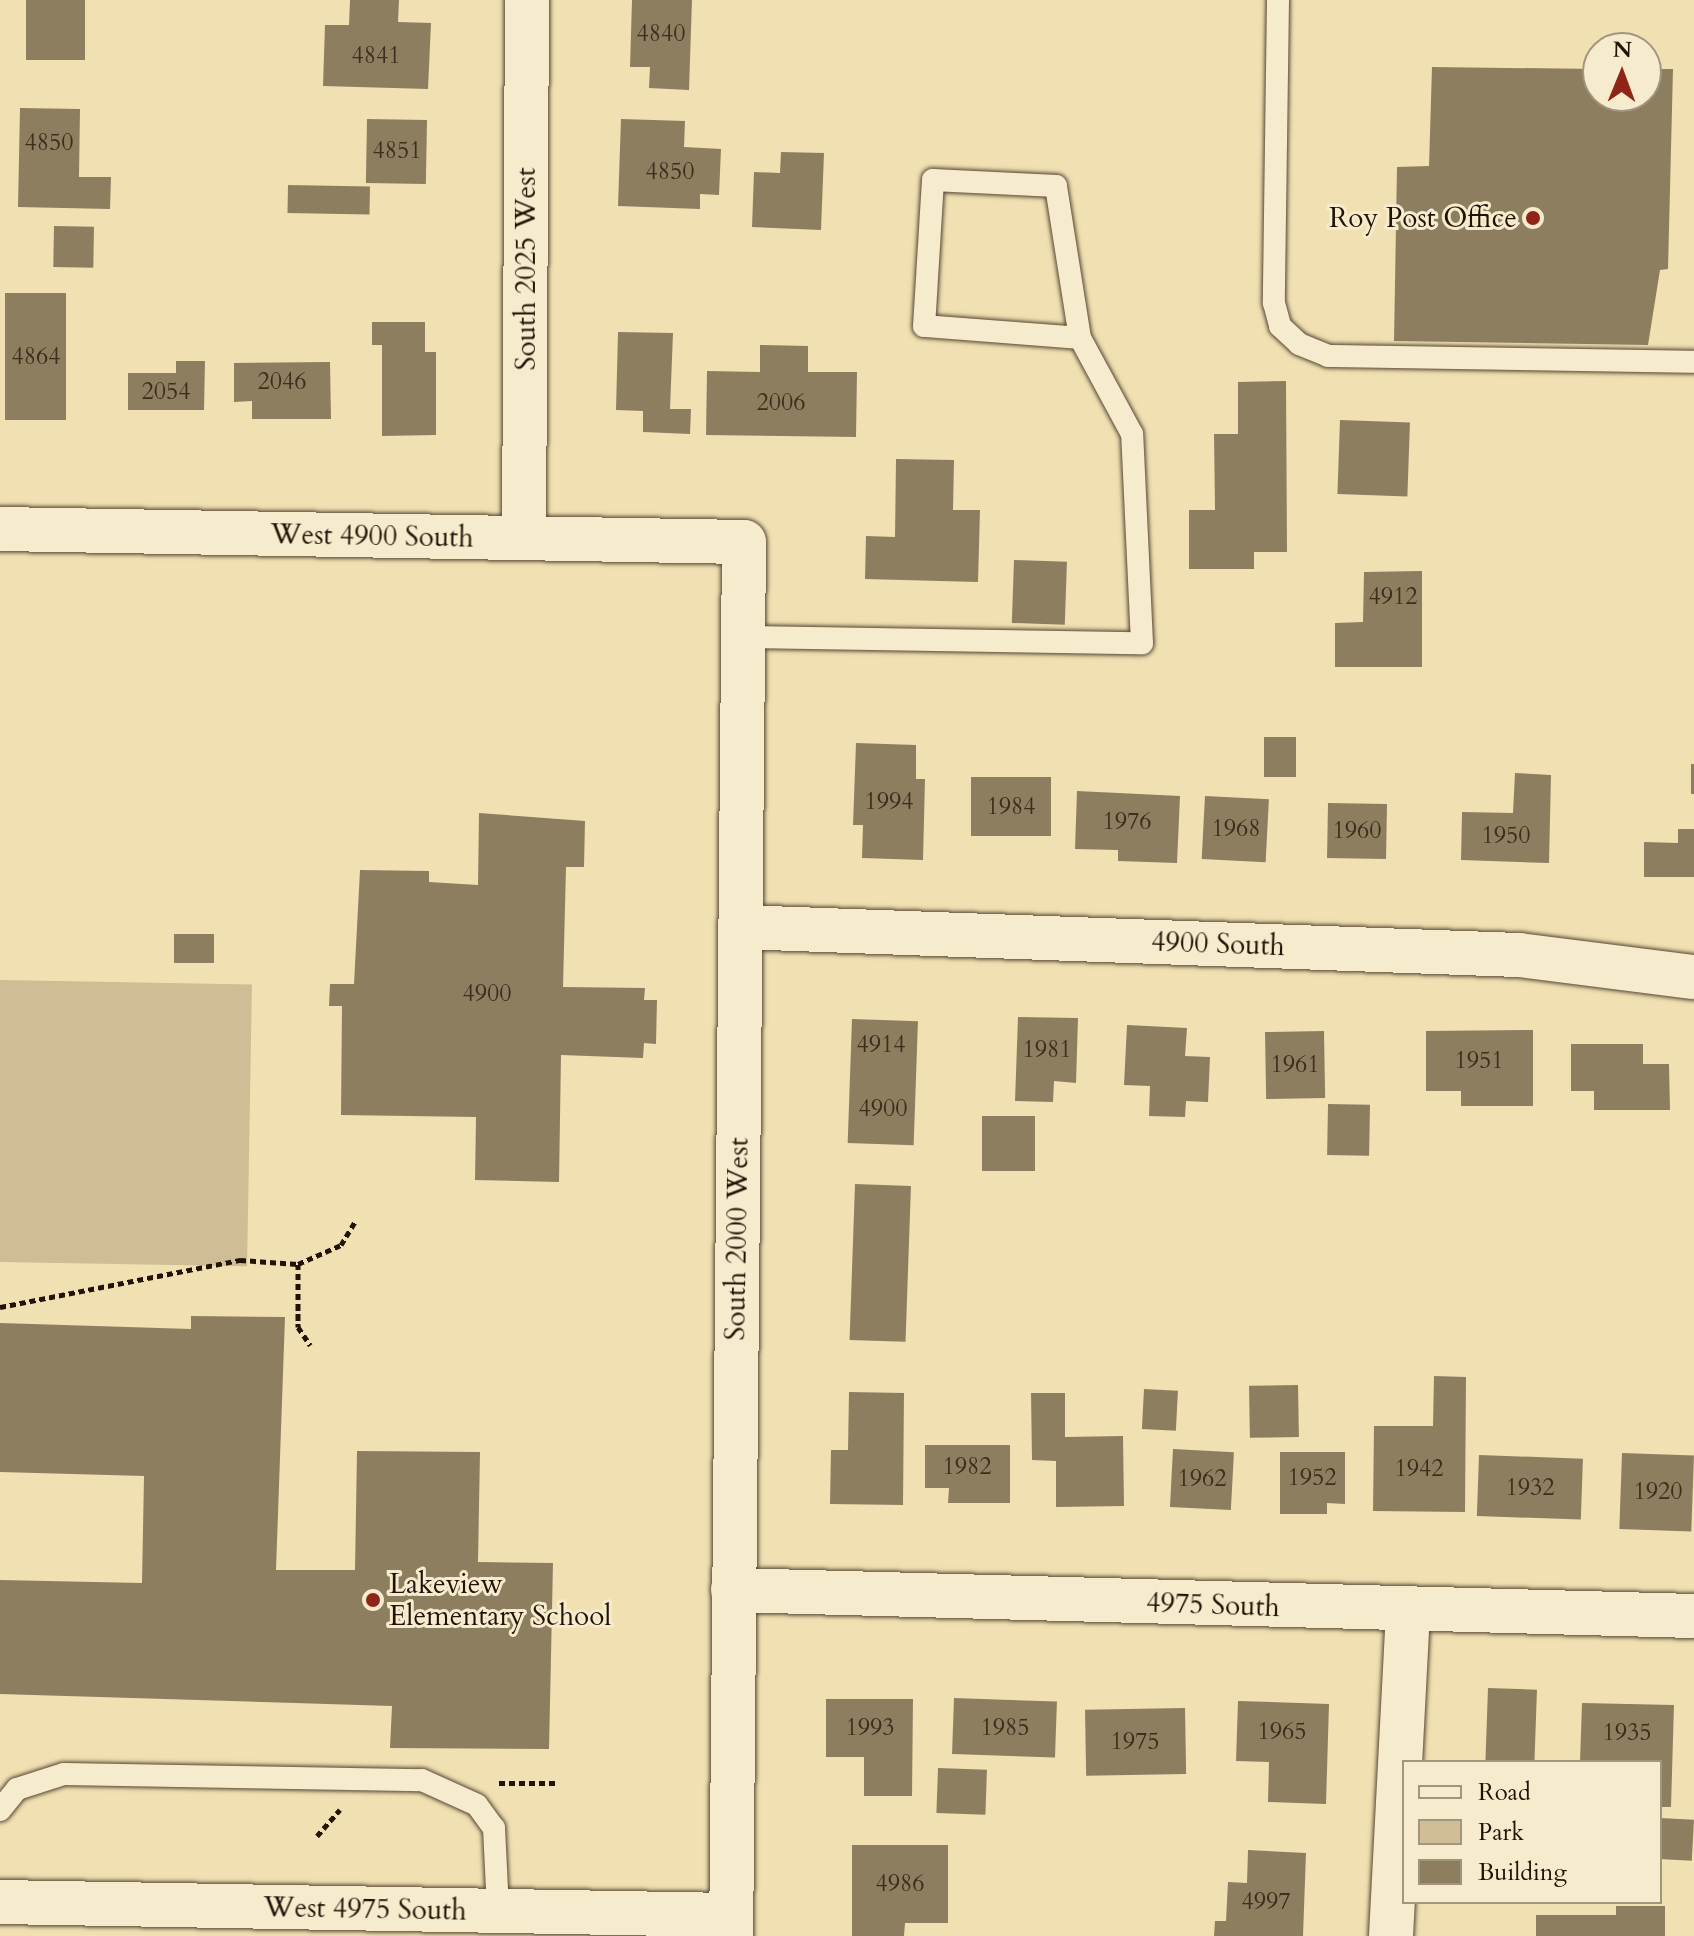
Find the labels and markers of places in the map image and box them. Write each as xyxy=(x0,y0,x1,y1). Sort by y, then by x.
place label: Roy Post Office xyxy=(1329,201,1517,235)
marker: Roy Post Office xyxy=(1524,209,1542,227)
place label: Lakeview Elementary School xyxy=(389,1567,611,1633)
marker: Lakeview Elementary School xyxy=(364,1591,382,1609)

